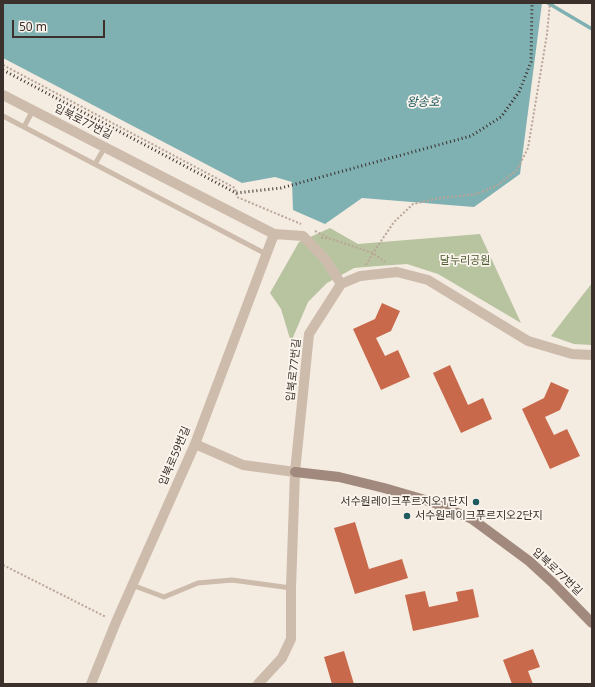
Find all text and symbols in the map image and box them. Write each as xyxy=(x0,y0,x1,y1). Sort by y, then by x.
scale bar xyxy=(14,12,107,38)
text: 50 m xyxy=(19,18,47,35)
water label: 왕송호 xyxy=(406,96,440,110)
street label: 입북로77번길 xyxy=(52,102,114,142)
park label: 달누리공원 xyxy=(440,254,490,268)
street label: 입북로77번길 xyxy=(284,338,304,402)
street label: 입북로59번길 xyxy=(157,424,193,488)
place label: 서수원레이크푸르지오1단지 xyxy=(340,495,468,509)
marker: 서수원레이크푸르지오1단지 xyxy=(471,497,481,507)
place label: 서수원레이크푸르지오2단지 xyxy=(415,509,543,523)
marker: 서수원레이크푸르지오2단지 xyxy=(402,511,412,521)
street label: 입북로77번길 xyxy=(529,546,585,598)

